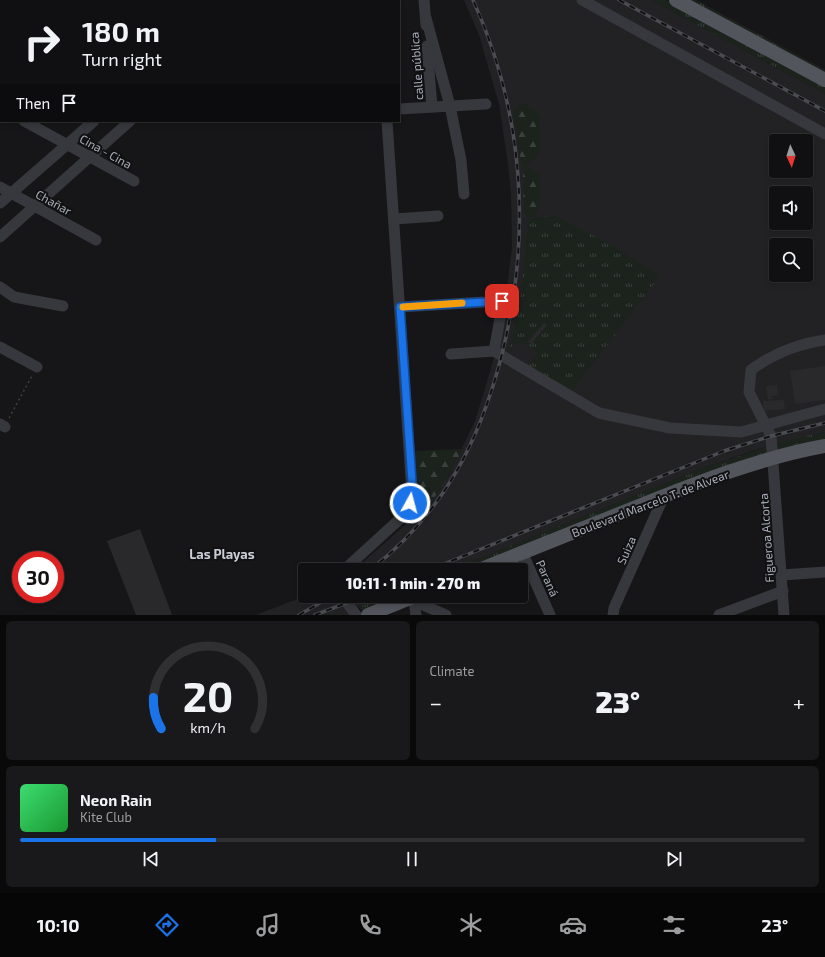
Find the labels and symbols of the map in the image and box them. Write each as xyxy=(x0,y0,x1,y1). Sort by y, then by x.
street label: calle pública xyxy=(407,31,425,101)
street label: Cina - Cina xyxy=(77,131,135,171)
north arrow xyxy=(769,134,813,178)
street label: Chañar xyxy=(34,186,75,218)
pin xyxy=(485,284,519,318)
street label: Boulevard Marcelo T. de Alvear xyxy=(569,466,731,540)
position arrow xyxy=(389,482,431,524)
street label: Figueroa Alcorta xyxy=(756,493,776,583)
street label: Suiza xyxy=(614,534,638,566)
district label: Las Playas xyxy=(189,546,255,562)
speed limit sign: 30 xyxy=(12,551,64,603)
street label: Paraná xyxy=(534,558,562,598)

